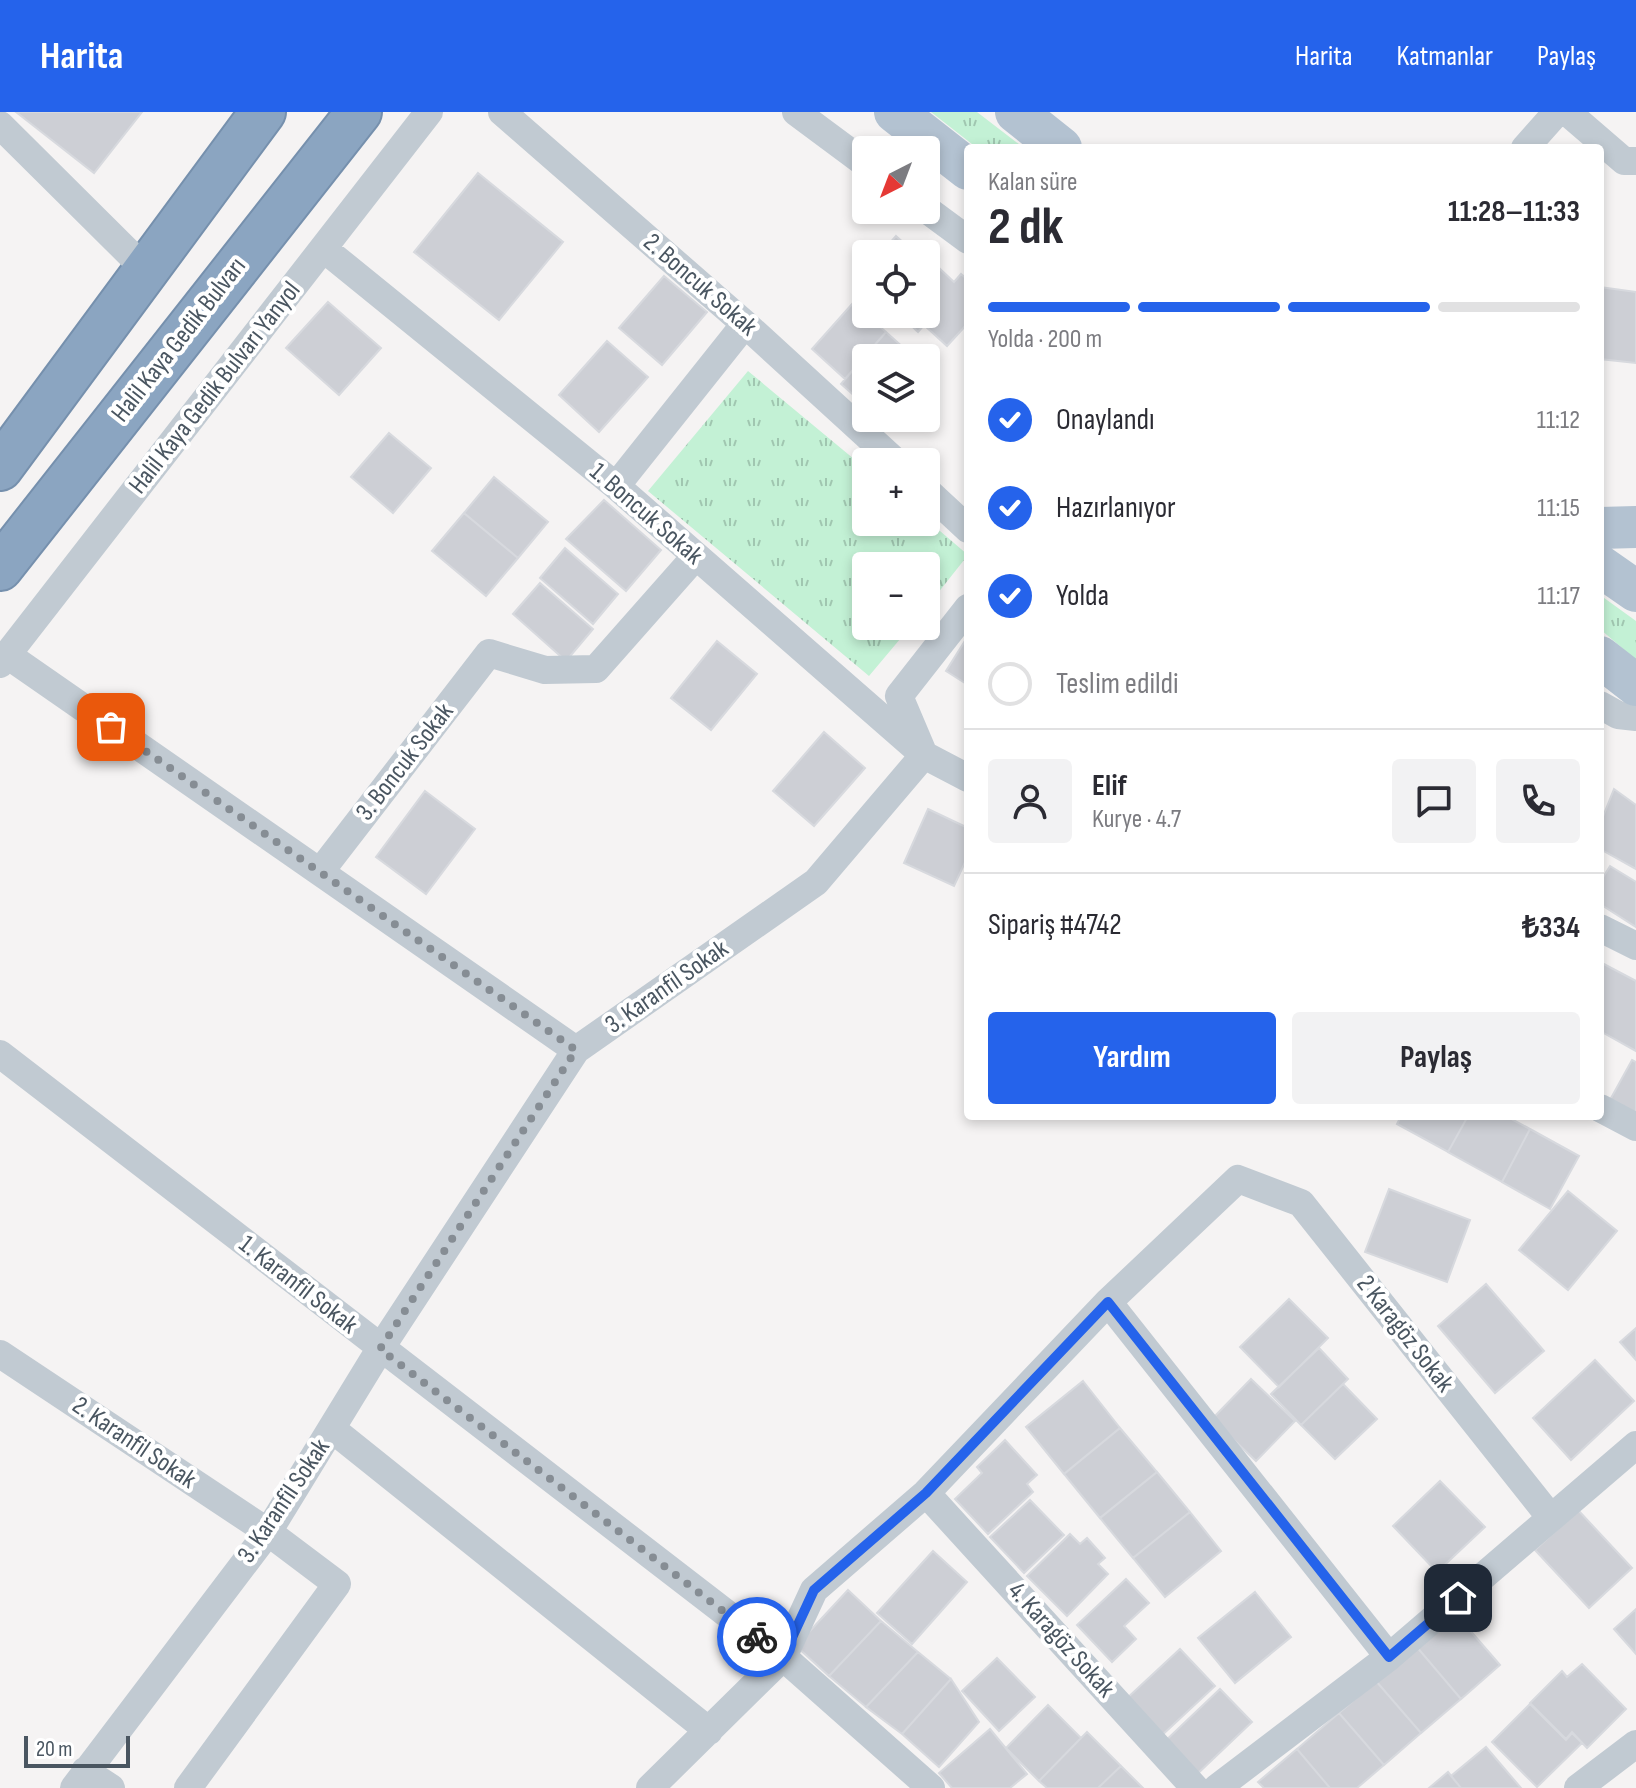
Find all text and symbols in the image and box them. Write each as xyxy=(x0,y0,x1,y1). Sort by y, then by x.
text: Harita xyxy=(40,34,123,79)
text: Harita xyxy=(1295,40,1353,73)
text: Katmanlar xyxy=(1397,40,1493,73)
text: Paylaş xyxy=(1537,40,1596,73)
north arrow xyxy=(852,136,940,224)
map controls xyxy=(852,136,940,640)
text: Kalan süre xyxy=(988,167,1077,198)
text: 11:28–11:33 xyxy=(1448,194,1580,230)
text: 2 dk xyxy=(988,196,1064,259)
street label: 2. Boncuk Sokak xyxy=(637,227,763,343)
button: locate xyxy=(852,240,940,328)
street label: Halil Kaya Gedik Bulvarı xyxy=(105,252,253,428)
street label: Halil Kaya Gedik Bulvarı Yanyol xyxy=(123,276,307,500)
text: Yolda · 200 m xyxy=(988,324,1102,355)
button: layers xyxy=(852,344,940,432)
icon: check xyxy=(988,398,1032,442)
text: Onaylandı xyxy=(1056,402,1155,438)
text: 11:12 xyxy=(1537,405,1580,436)
button: + xyxy=(852,448,940,536)
street label: 1. Boncuk Sokak xyxy=(583,457,709,571)
icon: check xyxy=(988,486,1032,530)
text: Hazırlanıyor xyxy=(1056,490,1176,526)
text: 11:15 xyxy=(1537,493,1580,524)
button: − xyxy=(852,552,940,640)
icon: check xyxy=(988,574,1032,618)
text: Yolda xyxy=(1056,578,1109,614)
text: 11:17 xyxy=(1537,581,1580,612)
text: Teslim edildi xyxy=(1056,666,1179,702)
pin xyxy=(77,693,145,761)
street label: 3. Boncuk Sokak xyxy=(350,697,461,827)
icon: bag xyxy=(89,705,133,749)
button: person xyxy=(988,759,1072,843)
button: chat xyxy=(1392,759,1476,843)
button: phone xyxy=(1496,759,1580,843)
text: Elif xyxy=(1092,768,1127,804)
text: Kurye · 4.7 xyxy=(1092,804,1181,835)
text: Sipariş #4742 xyxy=(988,907,1122,943)
text: ₺334 xyxy=(1522,910,1580,946)
street label: 3. Karanfil Sokak xyxy=(600,933,734,1041)
button: Yardım xyxy=(988,1012,1276,1104)
button: Paylaş xyxy=(1292,1012,1580,1104)
street label: 1. Karanfil Sokak xyxy=(233,1229,363,1341)
street label: 2 Karagöz Sokak xyxy=(1350,1269,1460,1399)
street label: 2. Karanfil Sokak xyxy=(66,1390,202,1496)
street label: 3. Karanfil Sokak xyxy=(231,1433,337,1569)
pin xyxy=(1424,1564,1492,1632)
street label: 4. Karagöz Sokak xyxy=(1001,1576,1121,1704)
icon: home xyxy=(1436,1576,1480,1620)
courier xyxy=(717,1597,797,1677)
icon: bike xyxy=(735,1615,779,1659)
scale bar xyxy=(24,1732,130,1768)
text: 20 m xyxy=(36,1736,73,1763)

